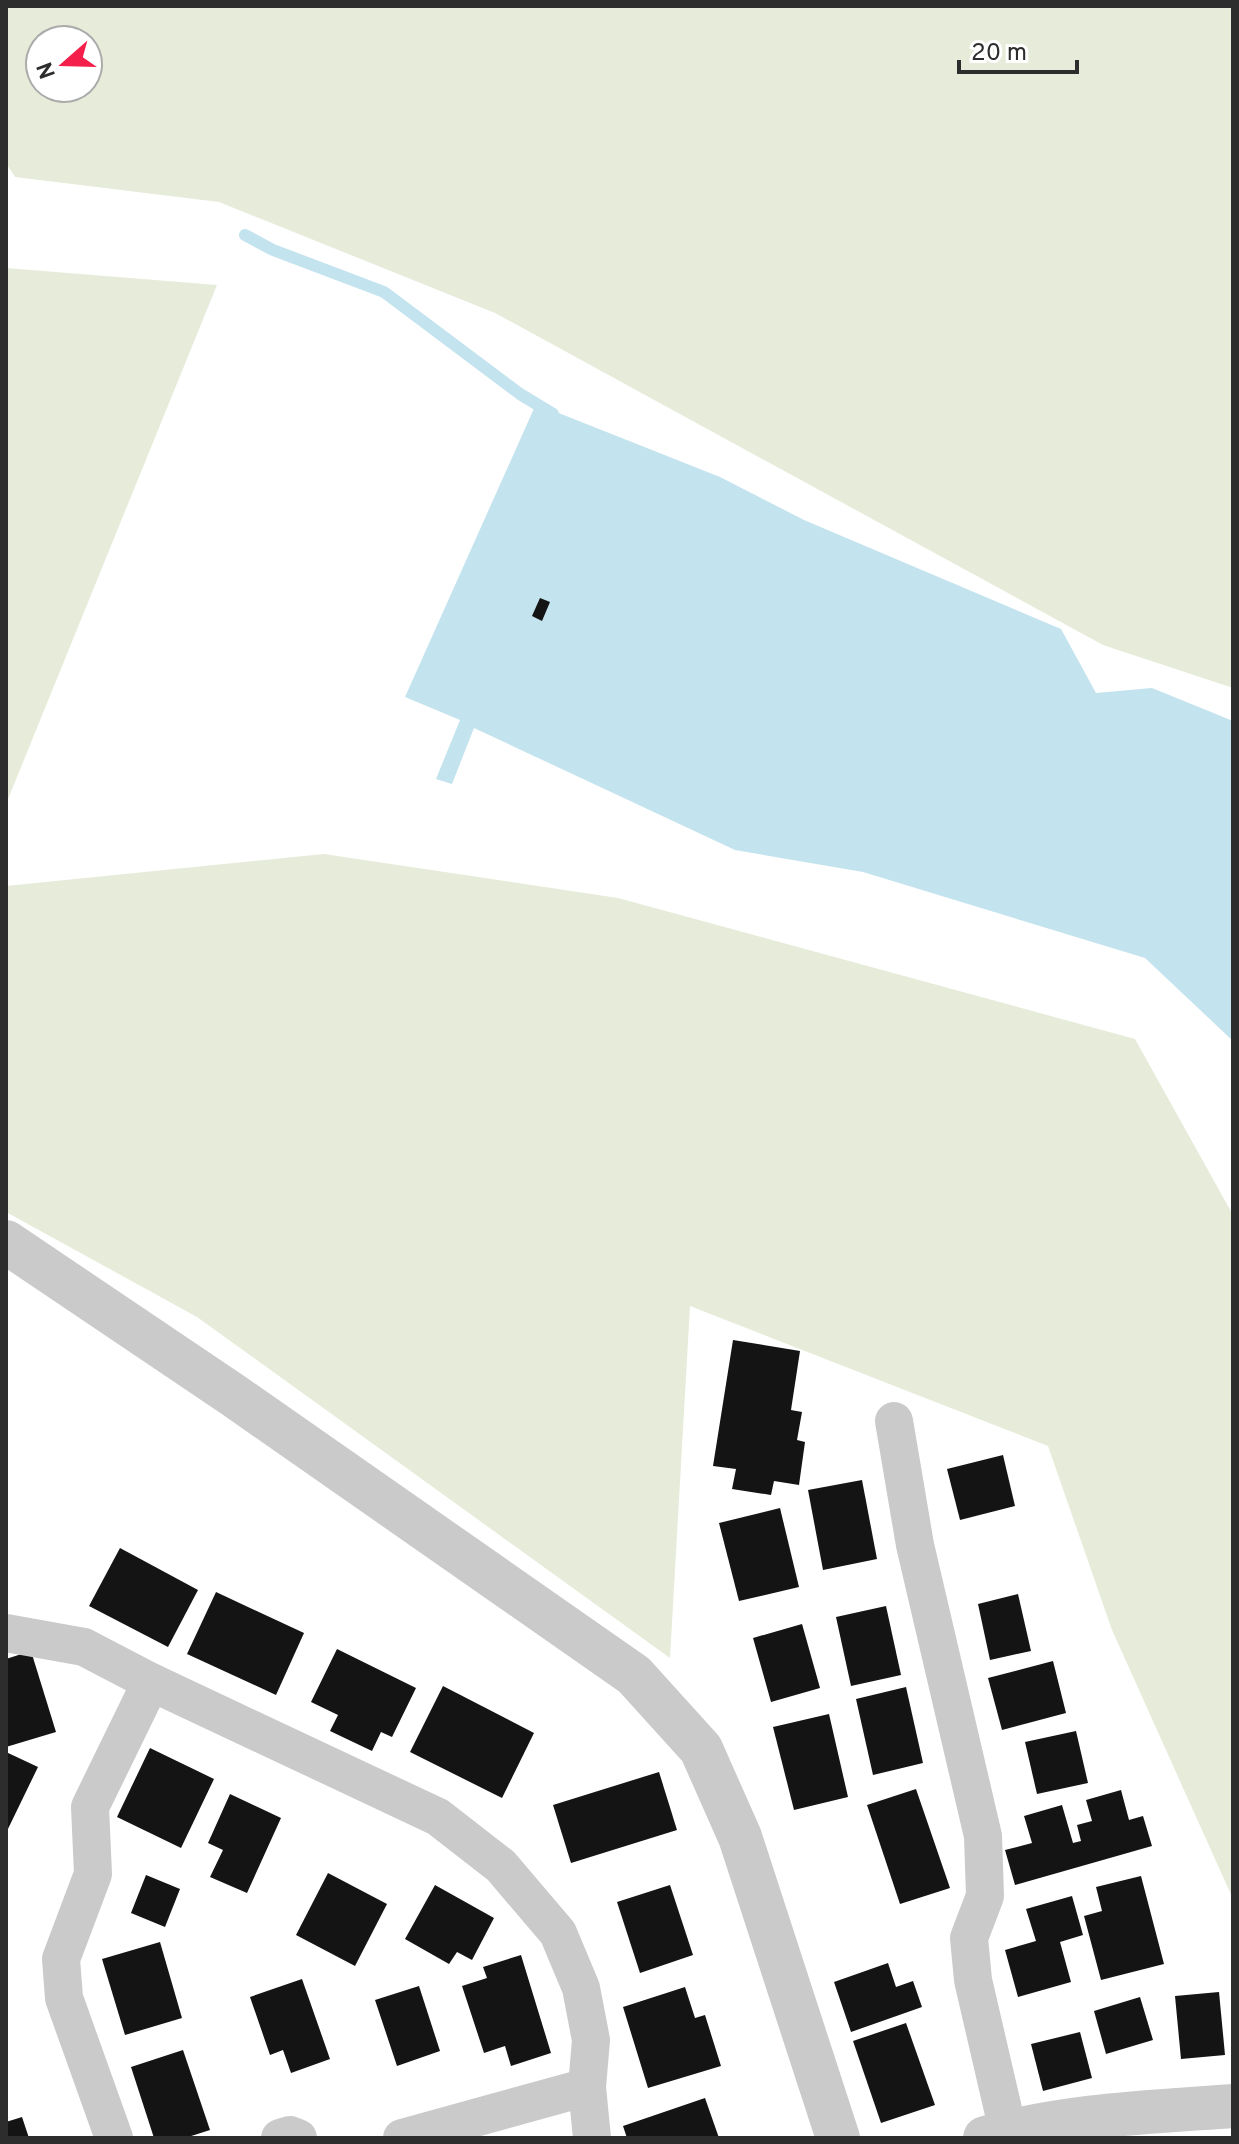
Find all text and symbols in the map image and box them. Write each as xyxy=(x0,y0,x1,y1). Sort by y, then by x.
north arrow xyxy=(24,24,104,104)
scale bar xyxy=(959,24,1077,74)
text: 20 m xyxy=(971,39,1027,69)
text: N xyxy=(32,58,63,82)

